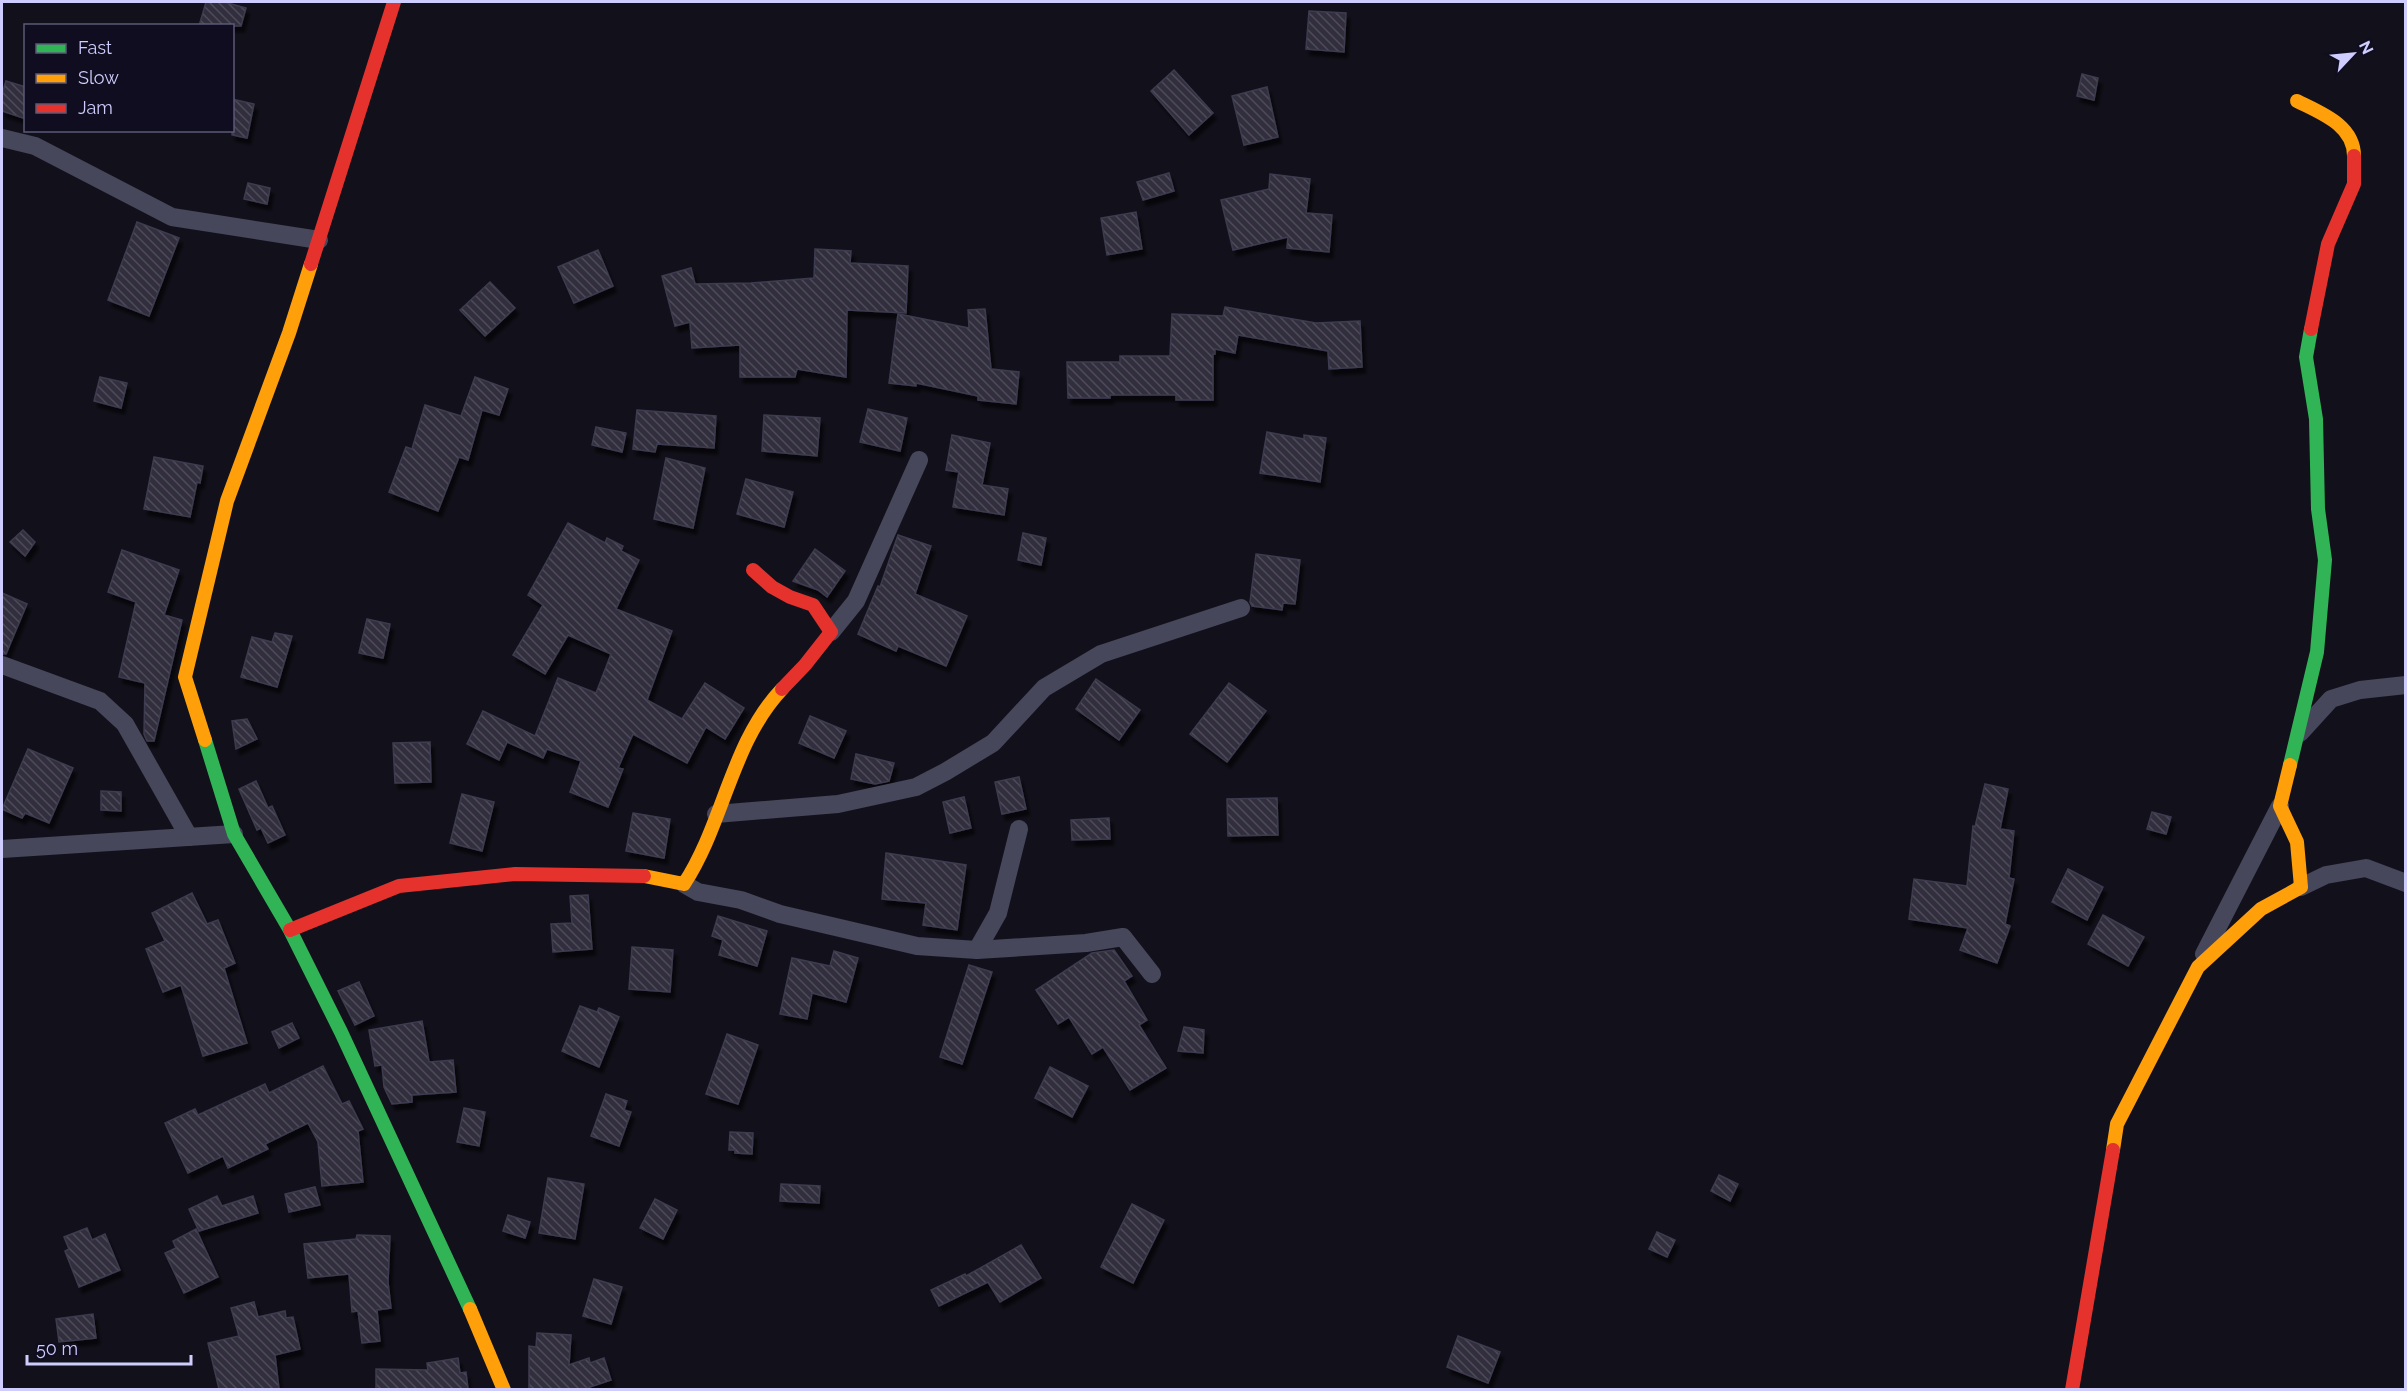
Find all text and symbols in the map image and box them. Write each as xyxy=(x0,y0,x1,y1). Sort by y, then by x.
legend xyxy=(24,24,234,132)
north arrow xyxy=(2323,24,2383,84)
text: Fast xyxy=(78,37,112,58)
text: N xyxy=(2355,38,2377,57)
text: Slow xyxy=(78,67,119,88)
text: Jam xyxy=(78,97,113,118)
scale bar xyxy=(27,1328,190,1366)
text: 50 m xyxy=(36,1338,78,1359)

